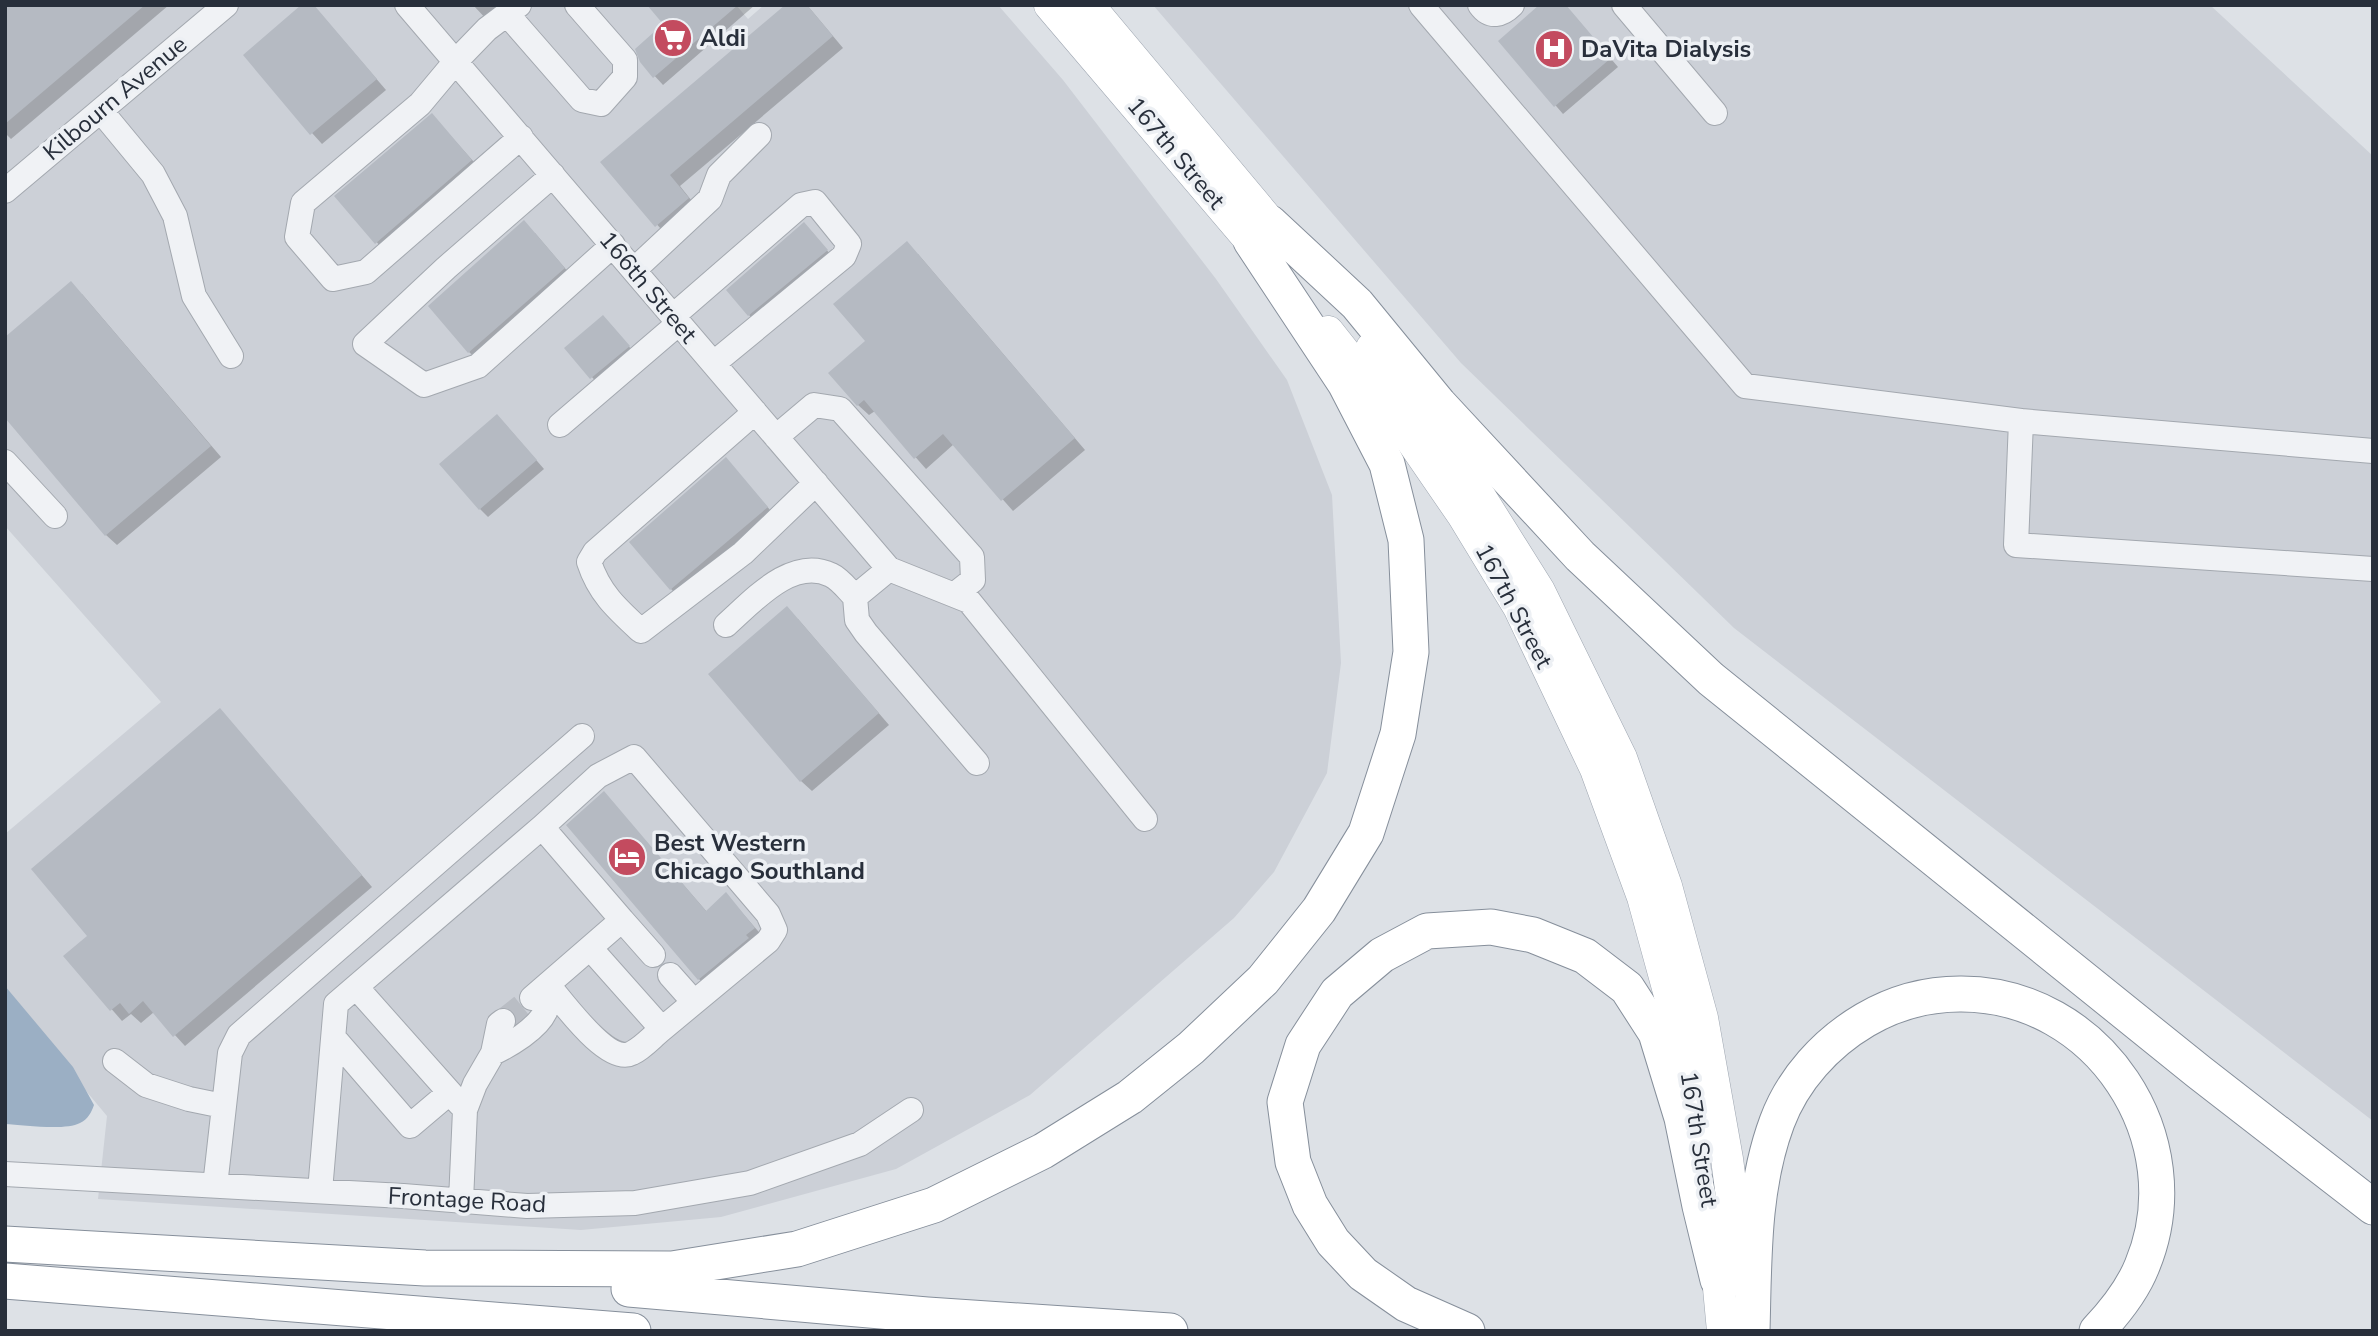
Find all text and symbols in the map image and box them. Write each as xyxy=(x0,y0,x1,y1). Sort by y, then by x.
supermarket icon: Aldi xyxy=(652,17,694,59)
place label: Aldi xyxy=(700,22,746,54)
street label: Kilbourn Avenue xyxy=(36,28,194,168)
hospital icon: DaVita Dialysis xyxy=(1533,28,1575,70)
place label: DaVita Dialysis xyxy=(1581,33,1751,65)
street label: 167th Street xyxy=(1120,90,1233,216)
street label: 166th Street xyxy=(592,224,705,350)
street label: 167th Street xyxy=(1468,538,1561,674)
place label: Best Western Chicago Southland xyxy=(654,827,865,887)
hotel icon: Best Western Chicago Southland xyxy=(606,836,648,878)
street label: 167th Street xyxy=(1672,1069,1726,1210)
street label: Frontage Road xyxy=(387,1180,547,1220)

